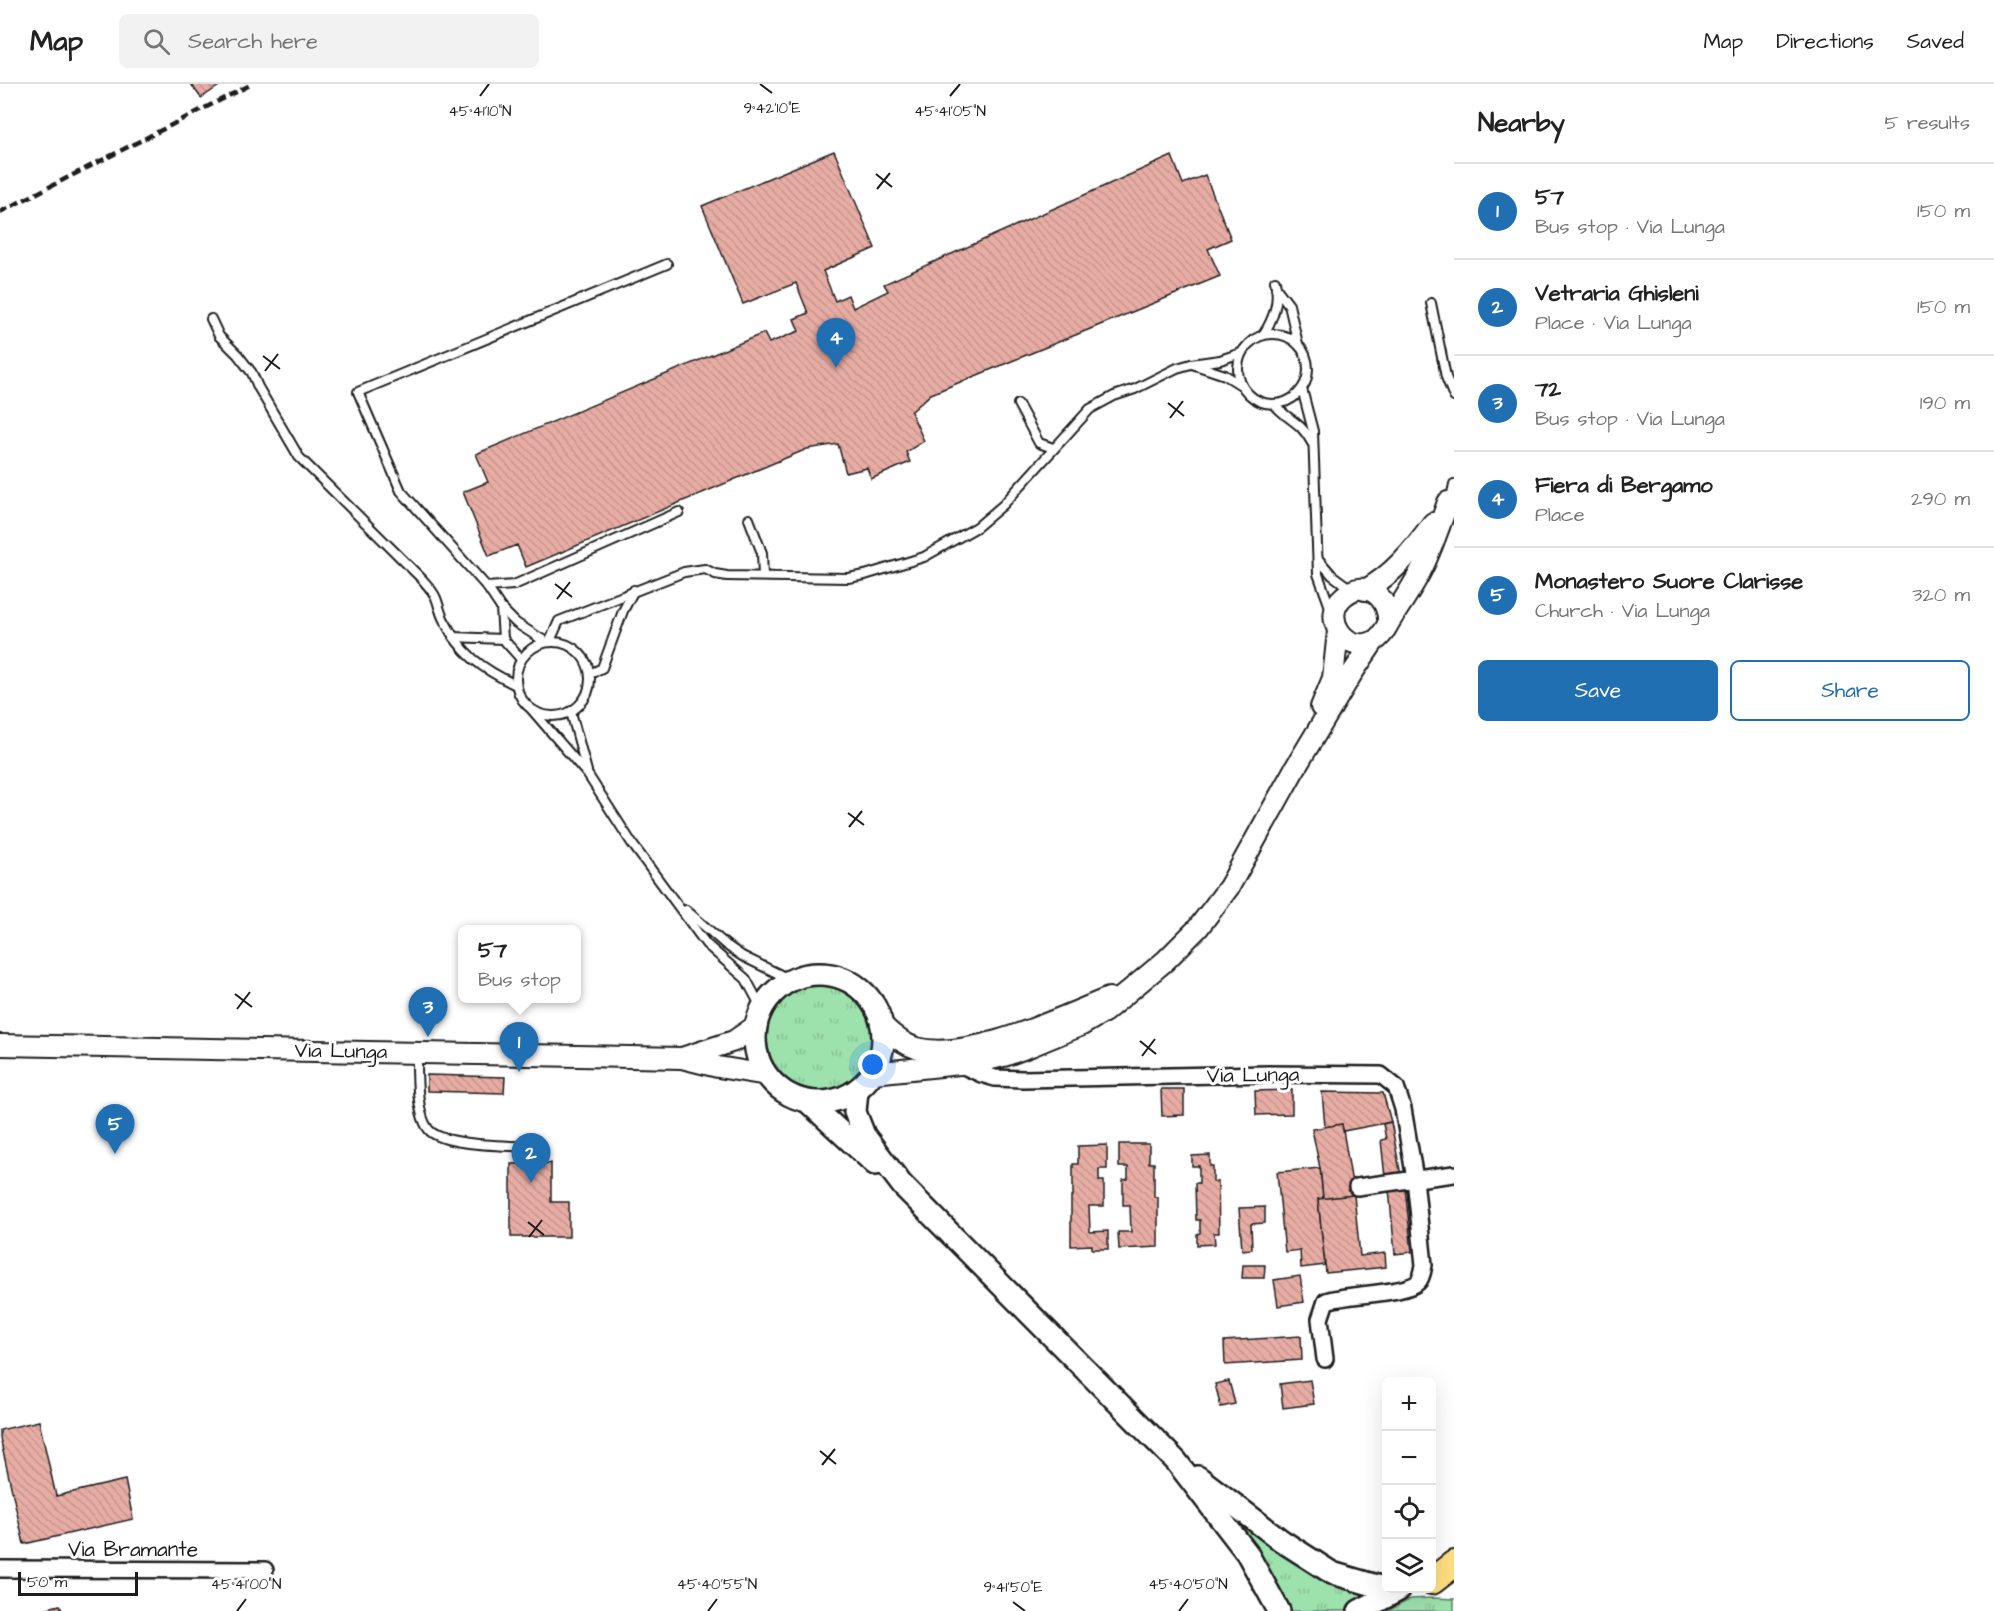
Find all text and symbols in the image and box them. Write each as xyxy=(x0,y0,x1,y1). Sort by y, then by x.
search box xyxy=(119,14,539,68)
text: Map xyxy=(30,22,83,61)
icon: search xyxy=(140,25,173,58)
text: Search here xyxy=(188,26,318,57)
text: Map xyxy=(1703,27,1743,56)
text: Directions xyxy=(1776,27,1874,56)
text: Saved xyxy=(1907,27,1964,56)
text: 9°42'10"E xyxy=(744,98,801,119)
text: 45°41'10"N xyxy=(448,101,512,122)
text: 45°41'05"N xyxy=(914,101,986,122)
text: Nearby xyxy=(1478,105,1565,141)
text: 5 results xyxy=(1885,109,1970,137)
text: 57 xyxy=(1535,182,1564,213)
text: 1 xyxy=(1496,197,1499,225)
text: 150 m xyxy=(1917,197,1970,225)
text: Bus stop · Via Lunga xyxy=(1535,213,1725,241)
text: Vetraria Ghisleni xyxy=(1535,278,1699,309)
text: 2 xyxy=(1492,293,1503,321)
text: 150 m xyxy=(1917,293,1970,321)
text: Place · Via Lunga xyxy=(1535,309,1692,337)
pin: 4 xyxy=(816,318,856,368)
text: 72 xyxy=(1535,374,1561,405)
text: 3 xyxy=(1492,389,1503,417)
text: 190 m xyxy=(1920,389,1970,417)
text: Bus stop · Via Lunga xyxy=(1535,405,1725,433)
text: Fiera di Bergamo xyxy=(1535,470,1713,501)
text: 4 xyxy=(1491,485,1504,513)
text: 290 m xyxy=(1911,485,1970,513)
text: Place xyxy=(1535,501,1585,529)
text: Monastero Suore Clarisse xyxy=(1535,566,1803,597)
text: 5 xyxy=(1490,581,1505,609)
text: 320 m xyxy=(1912,581,1970,609)
text: Church · Via Lunga xyxy=(1535,597,1710,625)
button: Save xyxy=(1478,660,1718,721)
button: Share xyxy=(1730,660,1970,721)
popup xyxy=(458,925,581,1003)
text: 57 xyxy=(478,935,507,966)
text: Bus stop xyxy=(478,966,561,994)
pin: 3 xyxy=(408,988,448,1037)
pin: 1 xyxy=(500,1022,538,1072)
street label: Via Lunga xyxy=(294,1036,388,1068)
your location xyxy=(858,1050,887,1079)
street label: Via Lunga xyxy=(1206,1060,1300,1092)
pin: 5 xyxy=(96,1104,134,1154)
pin: 2 xyxy=(512,1134,550,1183)
map controls xyxy=(1382,1377,1436,1593)
button: + xyxy=(1382,1377,1436,1431)
button: − xyxy=(1382,1431,1436,1485)
button: locate xyxy=(1382,1485,1436,1539)
street label: Via Bramante xyxy=(68,1535,198,1564)
button: layers xyxy=(1382,1539,1436,1593)
scale bar xyxy=(18,1569,138,1596)
text: 50 m xyxy=(27,1571,67,1593)
text: 45°41'00"N xyxy=(211,1574,281,1595)
text: 45°40'55"N xyxy=(677,1574,757,1595)
text: 45°40'50"N xyxy=(1148,1574,1228,1595)
text: 9°41'50"E xyxy=(984,1577,1043,1598)

